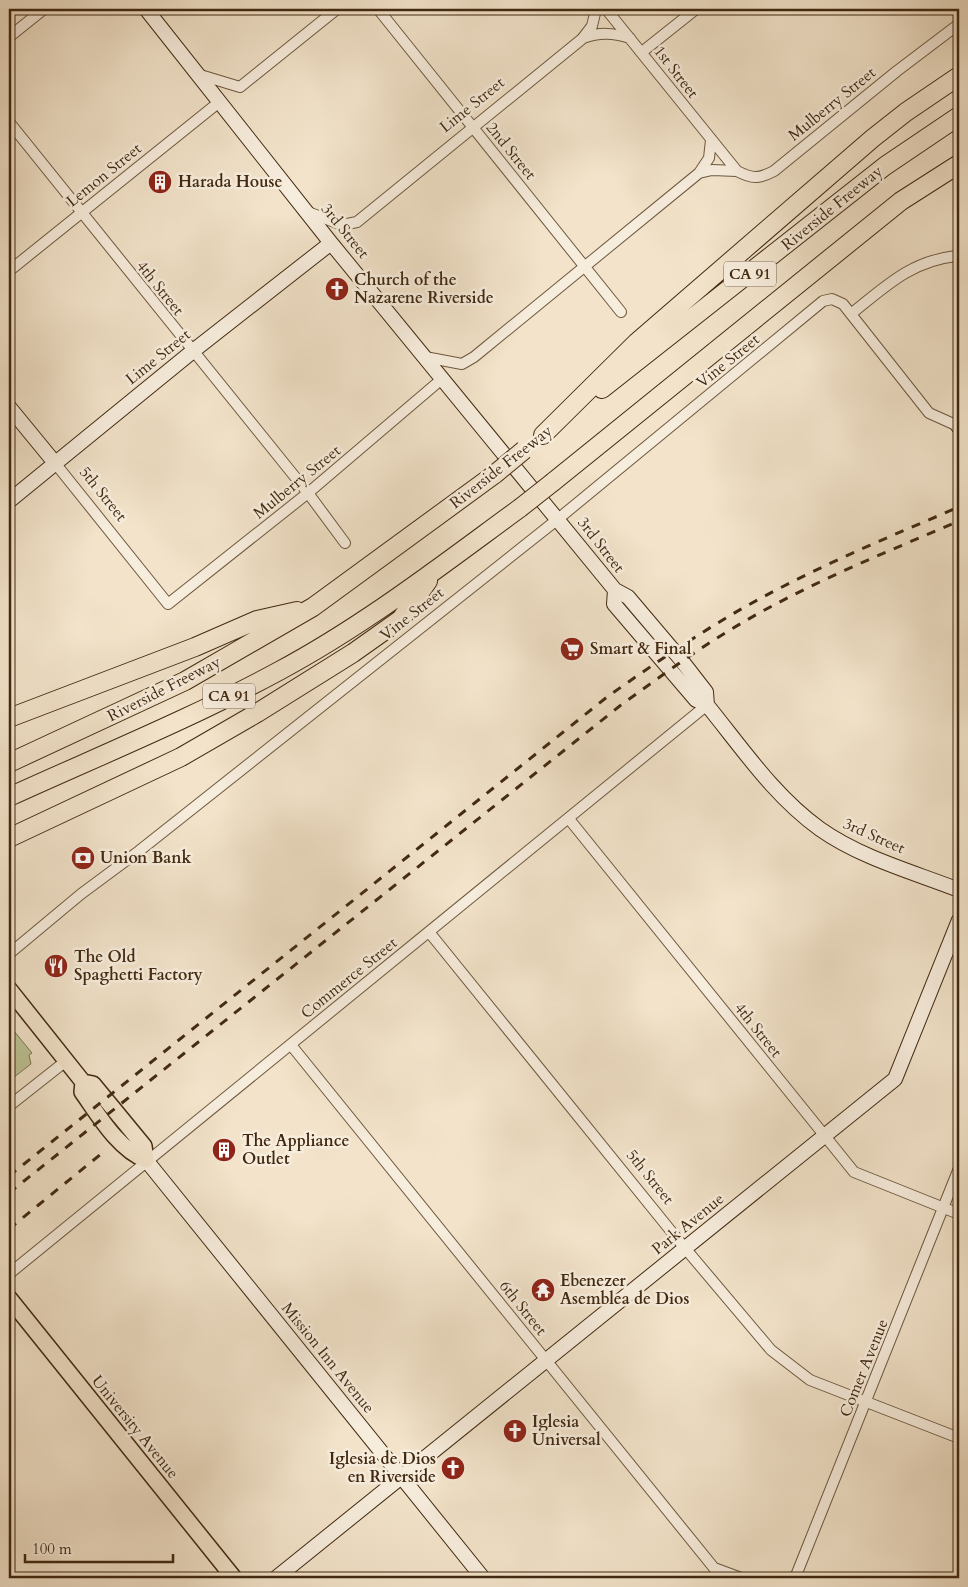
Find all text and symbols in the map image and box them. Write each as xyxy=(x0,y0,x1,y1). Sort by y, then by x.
street label: 1st Street xyxy=(648,41,704,103)
street label: Mulberry Street xyxy=(784,62,880,146)
street label: Lime Street xyxy=(435,72,509,138)
street label: 2nd Street xyxy=(481,117,541,185)
street label: Lemon Street xyxy=(62,138,146,212)
street label: Riverside Freeway xyxy=(777,160,888,256)
building icon: Harada House xyxy=(147,169,173,195)
place label: Harada House xyxy=(178,171,282,193)
street label: 3rd Street xyxy=(316,199,374,263)
street label: 4th Street xyxy=(131,256,189,320)
road number: CA 91 xyxy=(724,262,776,286)
place label: Church of the Nazarene Riverside xyxy=(354,269,494,309)
church icon: Church of the Nazarene Riverside xyxy=(324,276,350,302)
street label: Lime Street xyxy=(121,324,195,390)
street label: Vine Street xyxy=(692,329,764,393)
street label: Riverside Freeway xyxy=(445,420,557,514)
street label: Mulberry Street xyxy=(249,440,345,524)
street label: 5th Street xyxy=(74,462,132,526)
street label: 3rd Street xyxy=(572,512,630,578)
street label: Vine Street xyxy=(376,582,448,646)
supermarket icon: Smart & Final xyxy=(559,636,585,662)
place label: Smart & Final xyxy=(590,638,692,660)
street label: Riverside Freeway xyxy=(104,651,225,727)
road number: CA 91 xyxy=(203,684,255,708)
street label: 3rd Street xyxy=(840,813,908,859)
bank icon: Union Bank xyxy=(70,845,96,871)
place label: Union Bank xyxy=(100,847,191,869)
street label: Commerce Street xyxy=(296,932,402,1024)
place label: The Old Spaghetti Factory xyxy=(74,946,203,986)
restaurant icon: The Old Spaghetti Factory xyxy=(43,953,69,979)
street label: 4th Street xyxy=(729,998,787,1062)
place label: The Appliance Outlet xyxy=(242,1130,350,1170)
building icon: The Appliance Outlet xyxy=(211,1137,237,1163)
street label: 5th Street xyxy=(621,1145,679,1209)
street label: Park Avenue xyxy=(647,1188,729,1260)
place label: Ebenezer Asemblea de Dios xyxy=(560,1270,689,1310)
street label: 6th Street xyxy=(494,1276,552,1340)
temple icon: Ebenezer Asemblea de Dios xyxy=(530,1277,556,1303)
street label: Mission Inn Avenue xyxy=(276,1298,380,1418)
street label: Comer Avenue xyxy=(834,1316,894,1420)
street label: University Avenue xyxy=(86,1371,184,1483)
place label: Iglesia Universal xyxy=(532,1411,601,1451)
church icon: Iglesia Universal xyxy=(502,1418,528,1444)
place label: Iglesia de Dios en Riverside xyxy=(329,1448,436,1488)
church icon: Iglesia de Dios en Riverside xyxy=(440,1455,466,1481)
scale bar xyxy=(25,1532,172,1564)
text: 100 m xyxy=(32,1539,72,1559)

